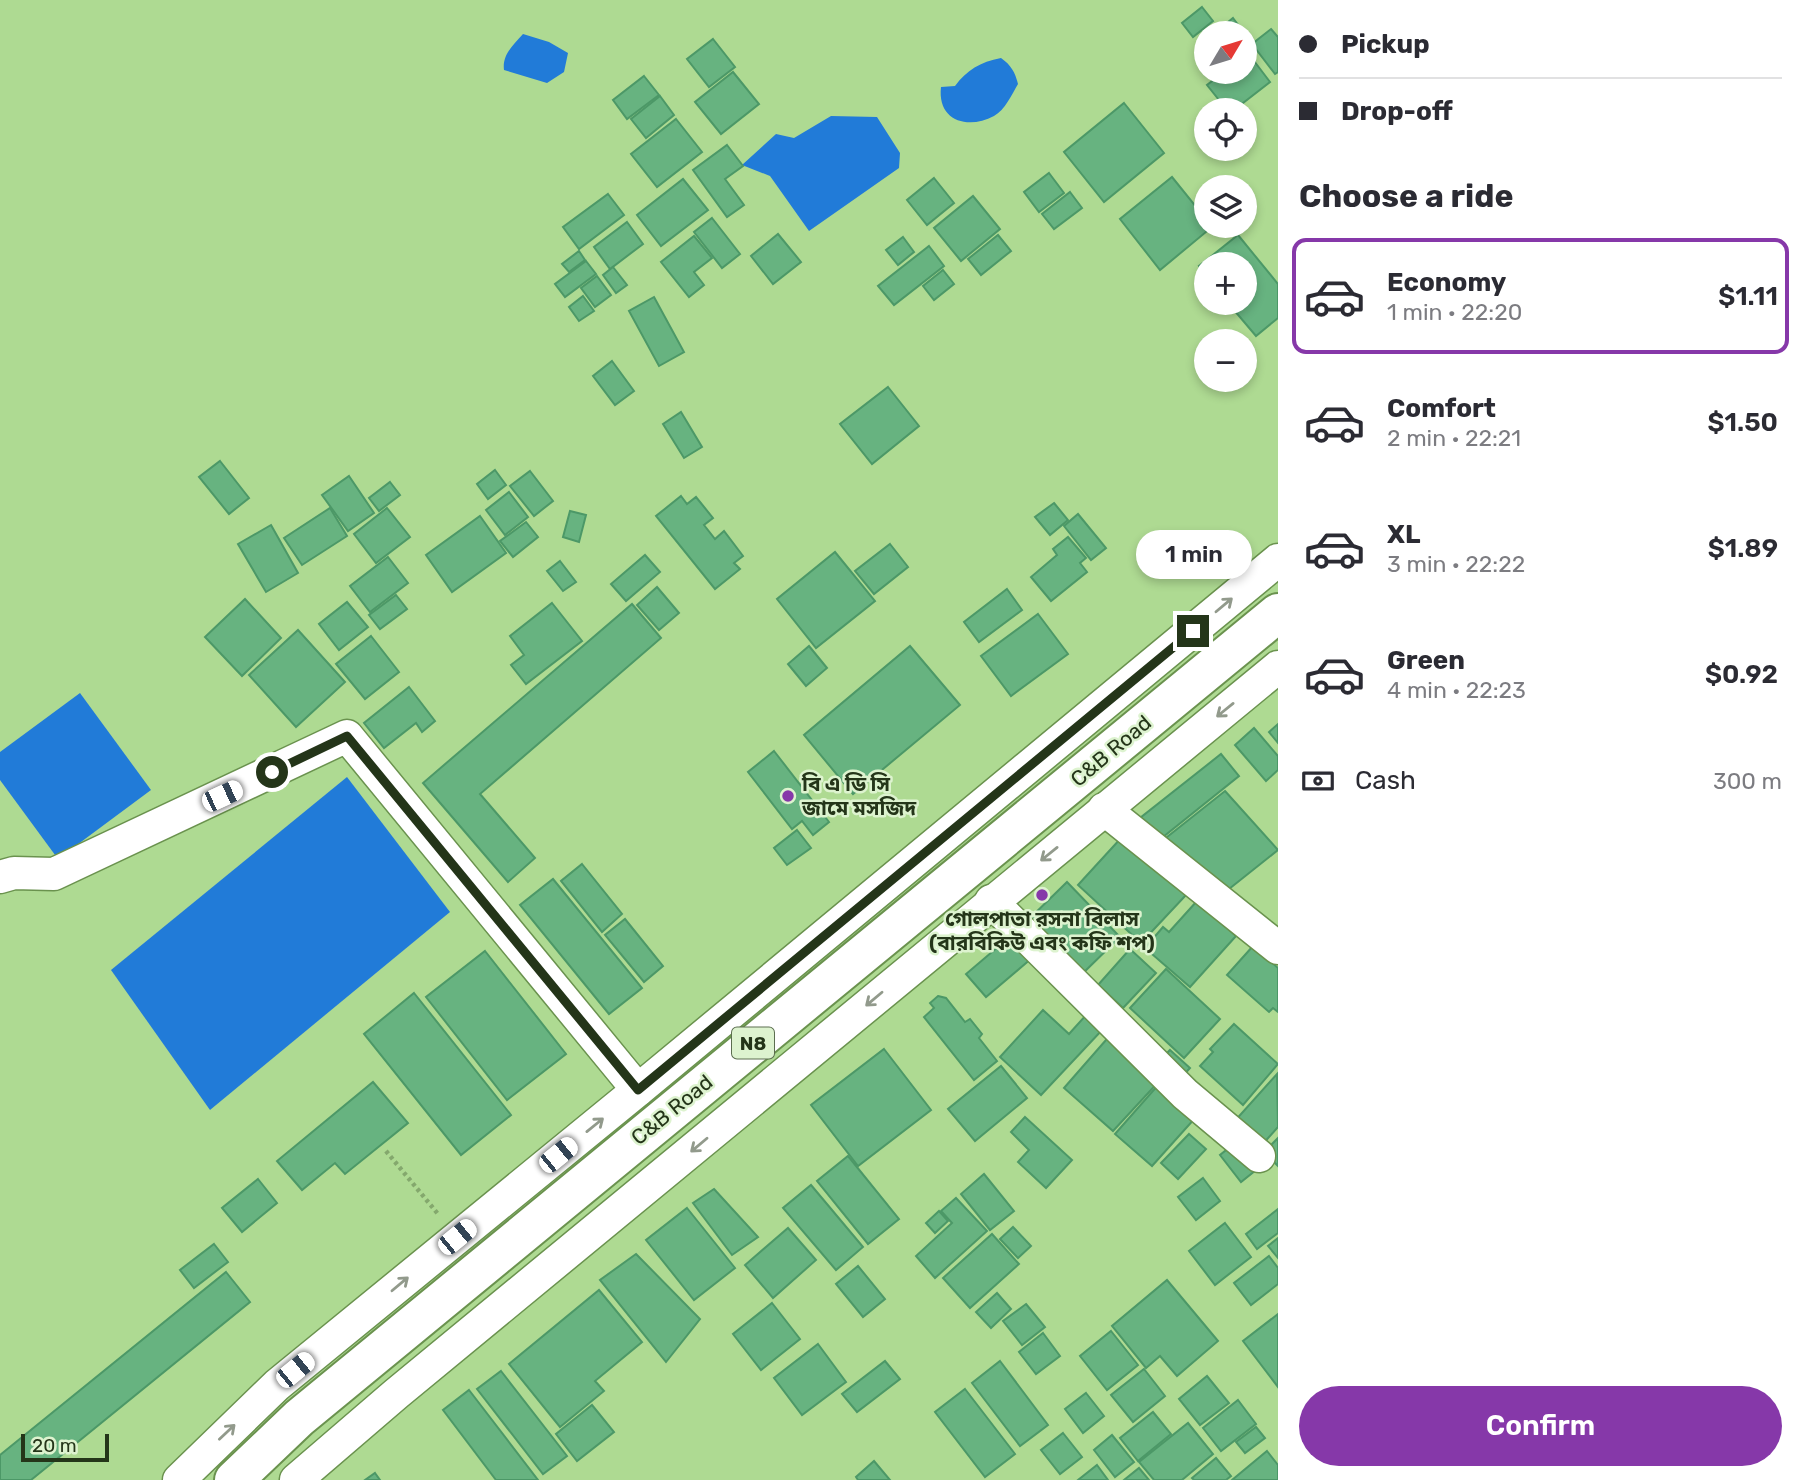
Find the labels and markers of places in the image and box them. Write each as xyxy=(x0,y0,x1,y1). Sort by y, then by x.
place label: বি এ ডি সি জামে মসজিদ xyxy=(801,771,917,820)
marker: বি এ ডি সি জামে মসজিদ xyxy=(780,788,796,804)
marker: গোলপাতা রসনা বিলাস (বারবিকিউ এবং কফি শপ) xyxy=(1034,887,1050,903)
place label: গোলপাতা রসনা বিলাস (বারবিকিউ এবং কফি শপ) xyxy=(929,906,1155,955)

